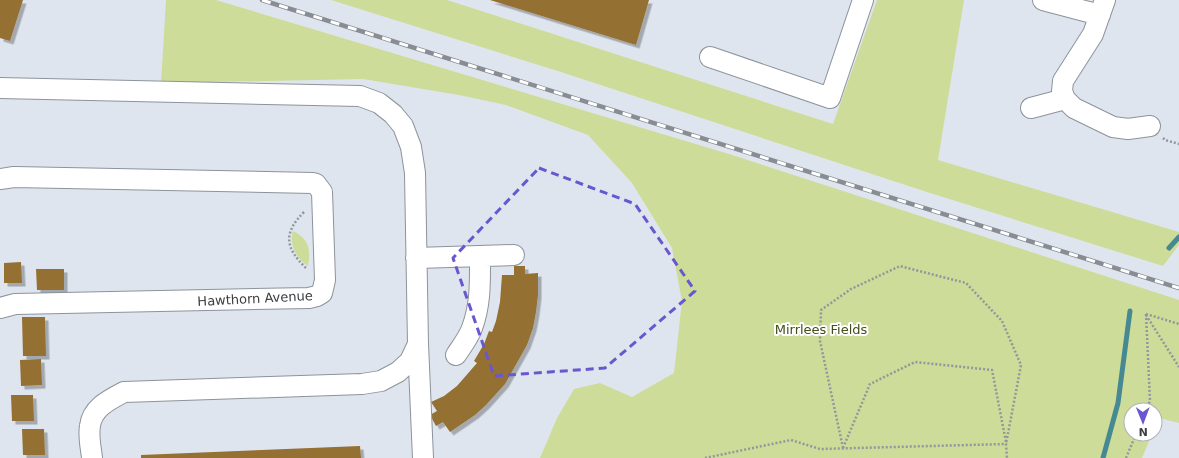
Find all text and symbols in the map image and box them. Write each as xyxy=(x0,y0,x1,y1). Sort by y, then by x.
street label: Hawthorn Avenue xyxy=(197,288,313,309)
park label: Mirrlees Fields xyxy=(775,322,868,337)
north arrow xyxy=(1123,402,1163,442)
text: N xyxy=(1138,425,1148,438)

